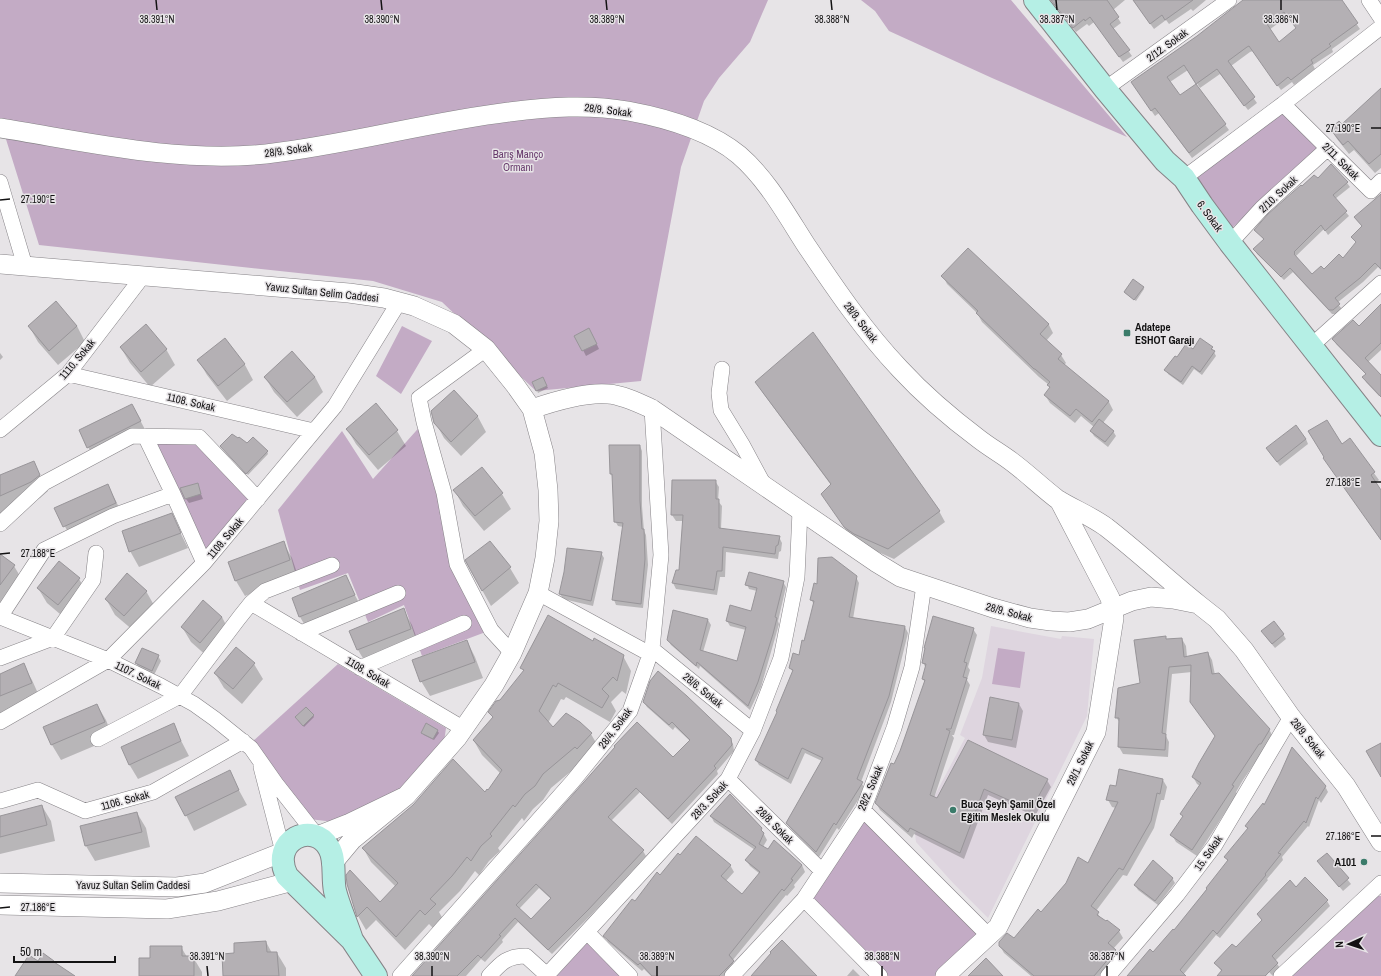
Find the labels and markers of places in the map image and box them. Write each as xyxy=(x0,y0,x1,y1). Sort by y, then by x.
place label: Adatepe ESHOT Garajı xyxy=(1135,320,1194,347)
marker: Adatepe ESHOT Garajı xyxy=(1122,328,1132,338)
place label: Buca Şeyh Şamil Özel Eğitim Meslek Okulu xyxy=(961,797,1055,824)
marker: Buca Şeyh Şamil Özel Eğitim Meslek Okulu xyxy=(948,805,958,815)
place label: A101 xyxy=(1334,855,1356,869)
marker: A101 xyxy=(1359,857,1369,867)

